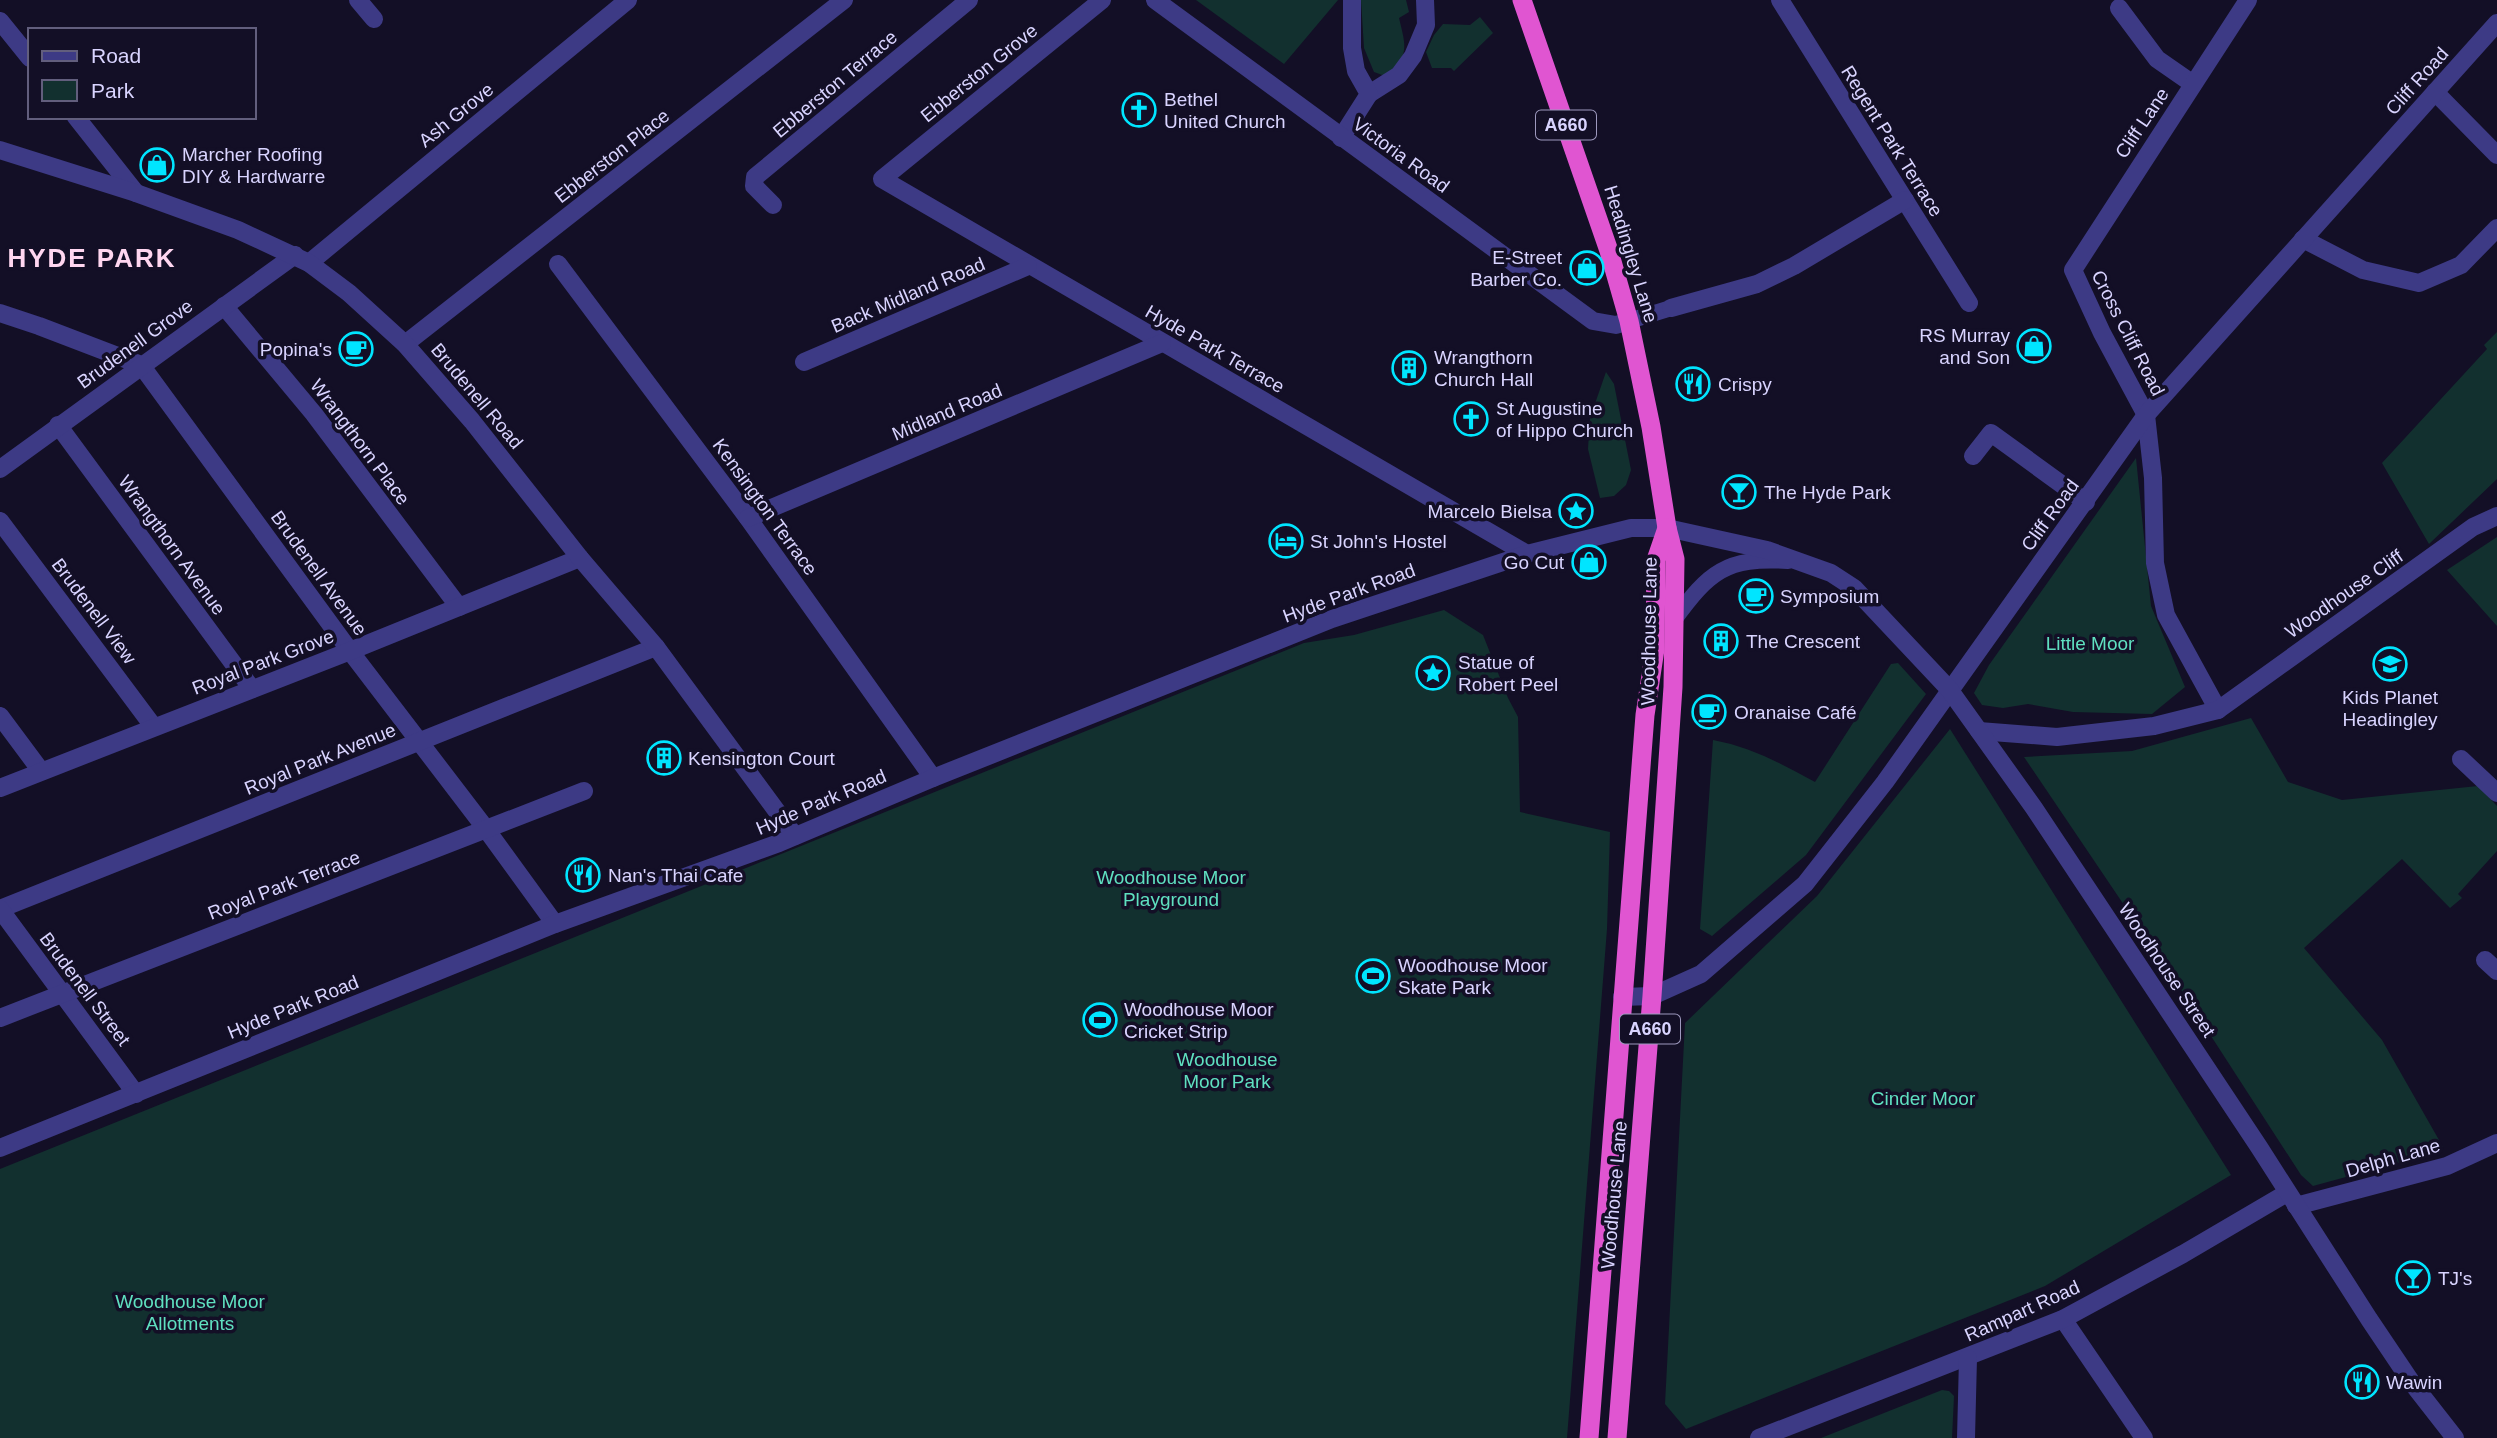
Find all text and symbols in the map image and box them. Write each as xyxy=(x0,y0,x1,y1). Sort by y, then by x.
street label: Ebberston Grove xyxy=(917,20,1041,126)
street label: Ebberston Terrace xyxy=(769,26,901,142)
legend xyxy=(28,28,256,119)
street label: Cliff Road xyxy=(2381,43,2453,119)
text: Road xyxy=(91,44,141,67)
street label: Regent Park Terrace xyxy=(1837,62,1947,220)
text: Park xyxy=(91,79,135,102)
street label: Ash Grove xyxy=(415,79,497,151)
street label: Cliff Lane xyxy=(2111,84,2173,162)
place label: Bethel United Church xyxy=(1164,89,1285,132)
church icon: Bethel United Church xyxy=(1120,91,1158,129)
street label: Ebberston Place xyxy=(551,105,673,207)
road number: A660 xyxy=(1536,110,1596,140)
street label: Victoria Road xyxy=(1349,113,1453,197)
place label: Marcher Roofing DIY & Hardwarre xyxy=(182,144,325,187)
shop icon: Marcher Roofing DIY & Hardwarre xyxy=(138,146,176,184)
street label: Headingley Lane xyxy=(1600,183,1662,325)
district label: HYDE PARK xyxy=(7,243,177,273)
place label: E-Street Barber Co. xyxy=(1470,247,1563,290)
shop icon: E-Street Barber Co. xyxy=(1568,249,1606,287)
street label: Back Midland Road xyxy=(828,253,988,337)
street label: Cross Cliff Road xyxy=(2087,267,2169,399)
street label: Brudenell Grove xyxy=(73,295,197,393)
street label: Hyde Park Terrace xyxy=(1142,301,1288,397)
place label: RS Murray and Son xyxy=(1919,325,2010,368)
shop icon: RS Murray and Son xyxy=(2015,327,2053,365)
cafe icon: Popina's xyxy=(337,330,375,368)
place label: Popina's xyxy=(260,339,332,360)
street label: Brudenell Road xyxy=(427,339,527,453)
place label: Wrangthorn Church Hall xyxy=(1434,347,1533,390)
building icon: Wrangthorn Church Hall xyxy=(1390,349,1428,387)
restaurant icon: Crispy xyxy=(1674,365,1712,403)
place label: Crispy xyxy=(1718,374,1772,395)
street label: Wrangthorn Place xyxy=(306,375,414,509)
street label: Midland Road xyxy=(889,379,1005,445)
place label: St Augustine of Hippo Church xyxy=(1496,398,1633,441)
church icon: St Augustine of Hippo Church xyxy=(1452,400,1490,438)
street label: Kensington Terrace xyxy=(708,435,822,579)
street label: Wrangthorn Avenue xyxy=(114,471,230,619)
bar icon: The Hyde Park xyxy=(1720,473,1758,511)
street label: Cliff Road xyxy=(2017,475,2083,555)
place label: The Hyde Park xyxy=(1764,482,1891,503)
place icon: Marcelo Bielsa xyxy=(1557,492,1595,530)
place label: Marcelo Bielsa xyxy=(1427,501,1552,522)
street label: Brudenell Avenue xyxy=(267,507,371,639)
hotel icon: St John's Hostel xyxy=(1267,522,1305,560)
place label: St John's Hostel xyxy=(1310,531,1447,552)
shop icon: Go Cut xyxy=(1570,543,1608,581)
street label: Woodhouse Cliff xyxy=(2281,545,2407,642)
place label: Go Cut xyxy=(1504,552,1565,573)
street label: Brudenell View xyxy=(48,554,141,668)
street label: Woodhouse Lane xyxy=(1637,557,1661,705)
street label: Hyde Park Road xyxy=(1280,559,1418,627)
cafe icon: Symposium xyxy=(1737,577,1775,615)
place label: Symposium xyxy=(1780,586,1879,607)
building icon: The Crescent xyxy=(1702,622,1740,660)
street label: Royal Park Grove xyxy=(189,625,337,699)
place label: The Crescent xyxy=(1746,631,1861,652)
park label: Little Moor xyxy=(2046,633,2135,654)
school or university icon: Kids Planet Headingley xyxy=(2371,645,2409,683)
place label: Statue of Robert Peel xyxy=(1458,652,1558,695)
place icon: Statue of Robert Peel xyxy=(1414,654,1452,692)
place label: Kids Planet Headingley xyxy=(2342,687,2439,730)
cafe icon: Oranaise Café xyxy=(1690,693,1728,731)
place label: Oranaise Café xyxy=(1734,702,1857,723)
street label: Royal Park Avenue xyxy=(241,719,399,799)
building icon: Kensington Court xyxy=(645,739,683,777)
place label: Kensington Court xyxy=(688,748,836,769)
street label: Hyde Park Road xyxy=(753,765,889,839)
street label: Royal Park Terrace xyxy=(205,846,363,924)
restaurant icon: Nan's Thai Cafe xyxy=(564,856,602,894)
place label: Nan's Thai Cafe xyxy=(608,865,743,886)
park label: Woodhouse Moor Playground xyxy=(1096,867,1246,910)
street label: Woodhouse Street xyxy=(2114,899,2220,1042)
street label: Brudenell Street xyxy=(36,928,135,1050)
place label: Woodhouse Moor Skate Park xyxy=(1398,955,1548,998)
sports icon: Woodhouse Moor Skate Park xyxy=(1354,957,1392,995)
street label: Hyde Park Road xyxy=(224,971,362,1043)
place label: Woodhouse Moor Cricket Strip xyxy=(1124,999,1274,1042)
sports icon: Woodhouse Moor Cricket Strip xyxy=(1081,1001,1119,1039)
road number: A660 xyxy=(1620,1014,1680,1044)
park label: Woodhouse Moor Park xyxy=(1176,1049,1278,1092)
park label: Cinder Moor xyxy=(1871,1088,1976,1109)
street label: Woodhouse Lane xyxy=(1597,1120,1631,1270)
street label: Delph Lane xyxy=(2343,1135,2443,1181)
bar icon: TJ's xyxy=(2394,1259,2432,1297)
place label: TJ's xyxy=(2438,1268,2472,1289)
street label: Rampart Road xyxy=(1961,1276,2083,1346)
park label: Woodhouse Moor Allotments xyxy=(115,1291,265,1334)
restaurant icon: Wawin xyxy=(2343,1363,2381,1401)
place label: Wawin xyxy=(2386,1372,2442,1393)

